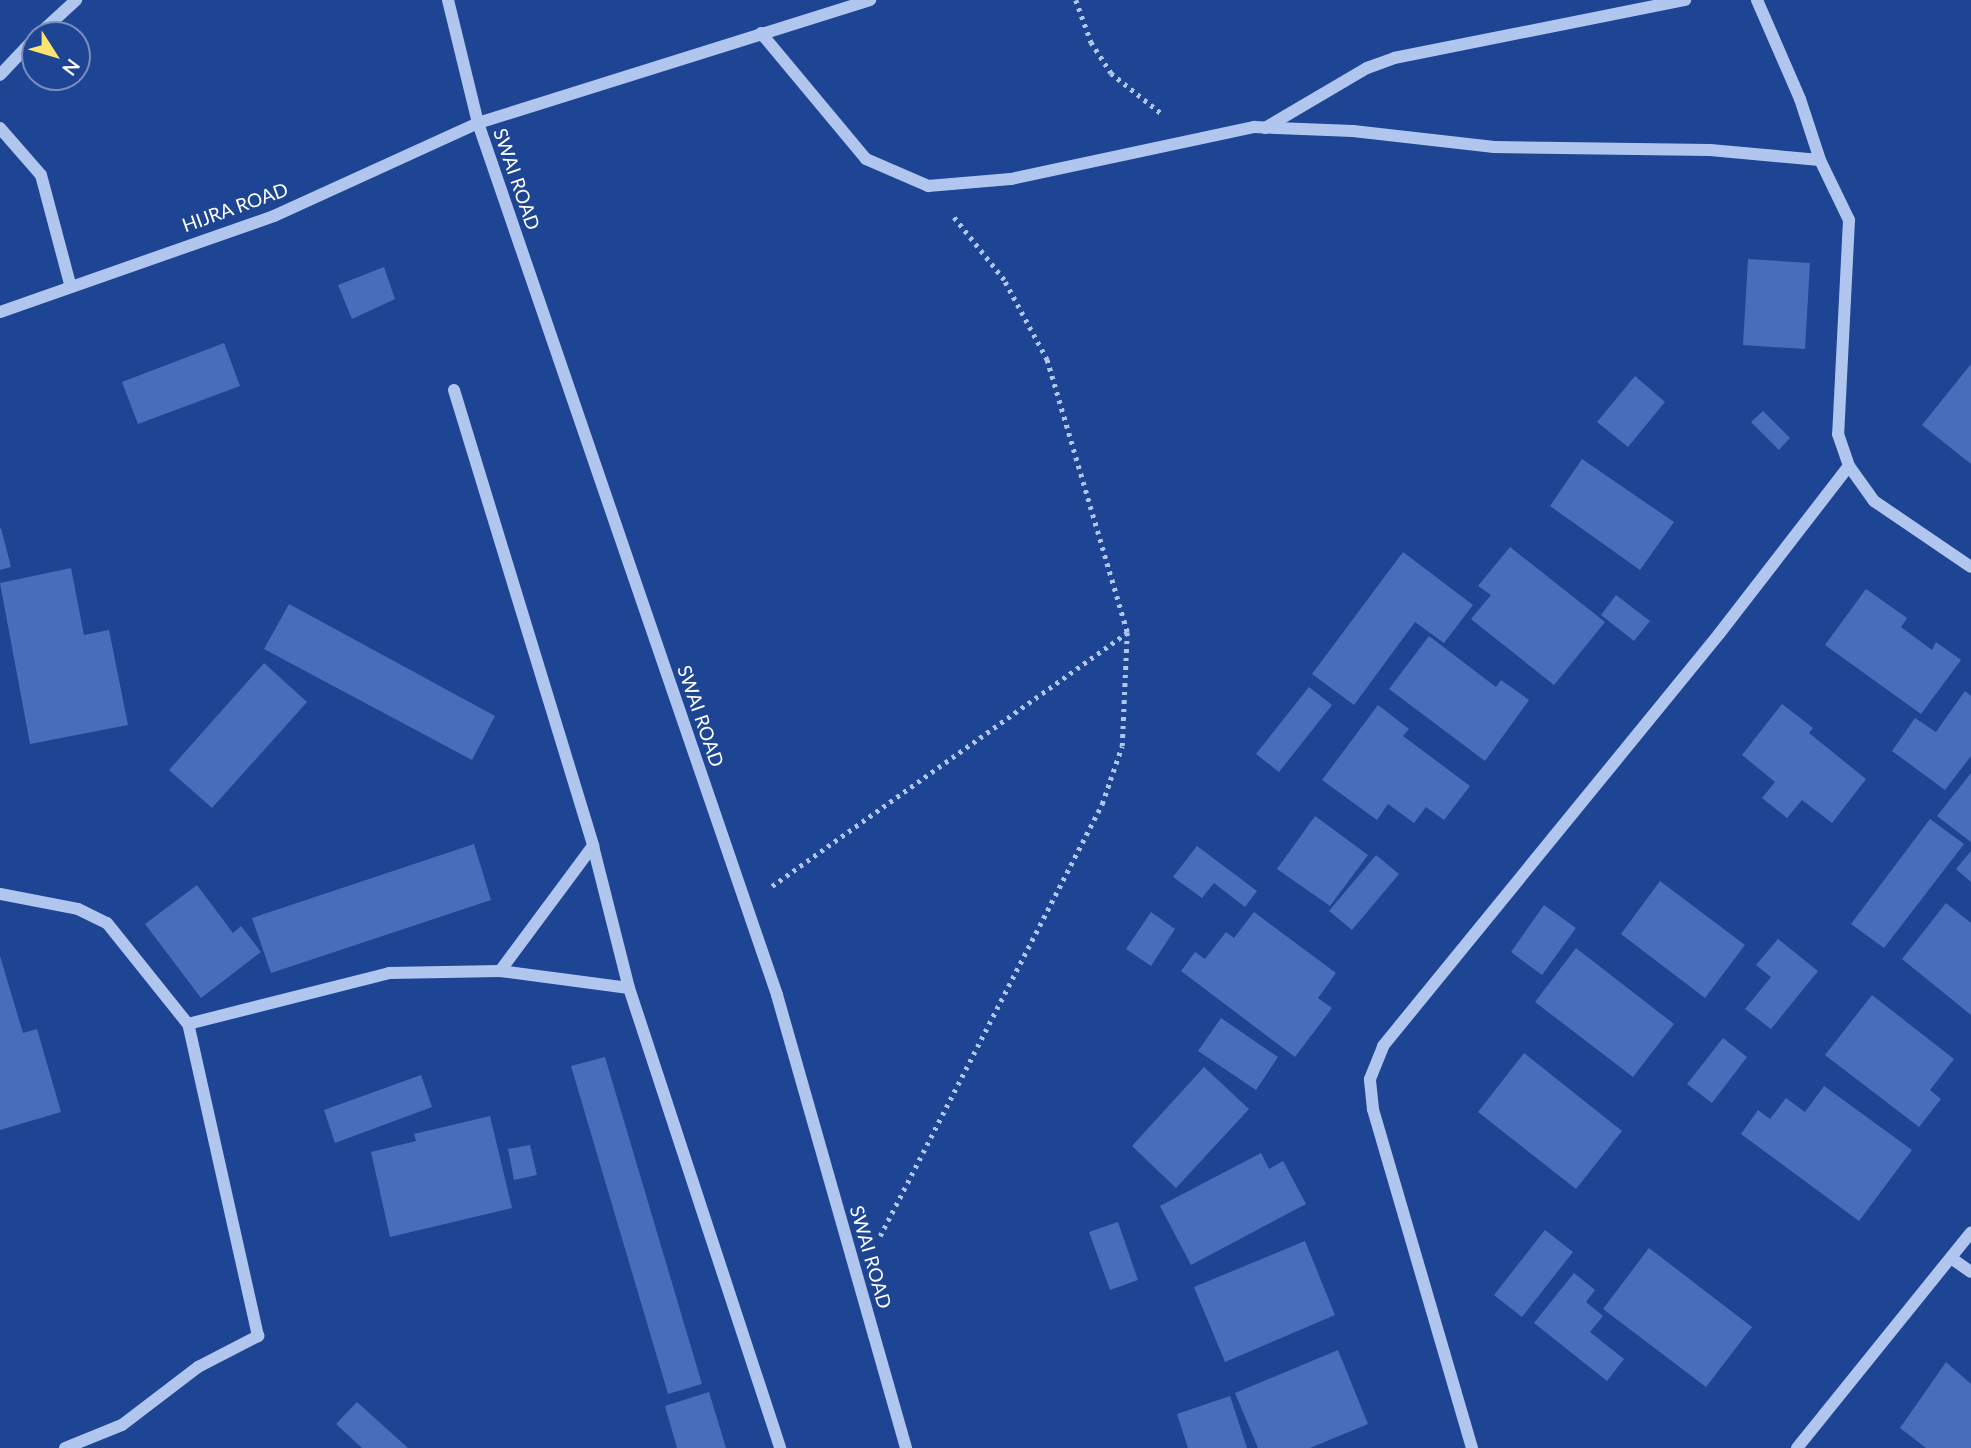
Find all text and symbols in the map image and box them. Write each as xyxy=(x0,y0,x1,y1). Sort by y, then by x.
north arrow xyxy=(21,21,91,91)
text: N xyxy=(58,55,85,80)
street label: SWAI ROAD xyxy=(489,125,545,233)
street label: HIJRA ROAD xyxy=(179,177,291,237)
street label: SWAI ROAD xyxy=(673,662,729,770)
street label: SWAI ROAD xyxy=(845,1203,897,1311)

